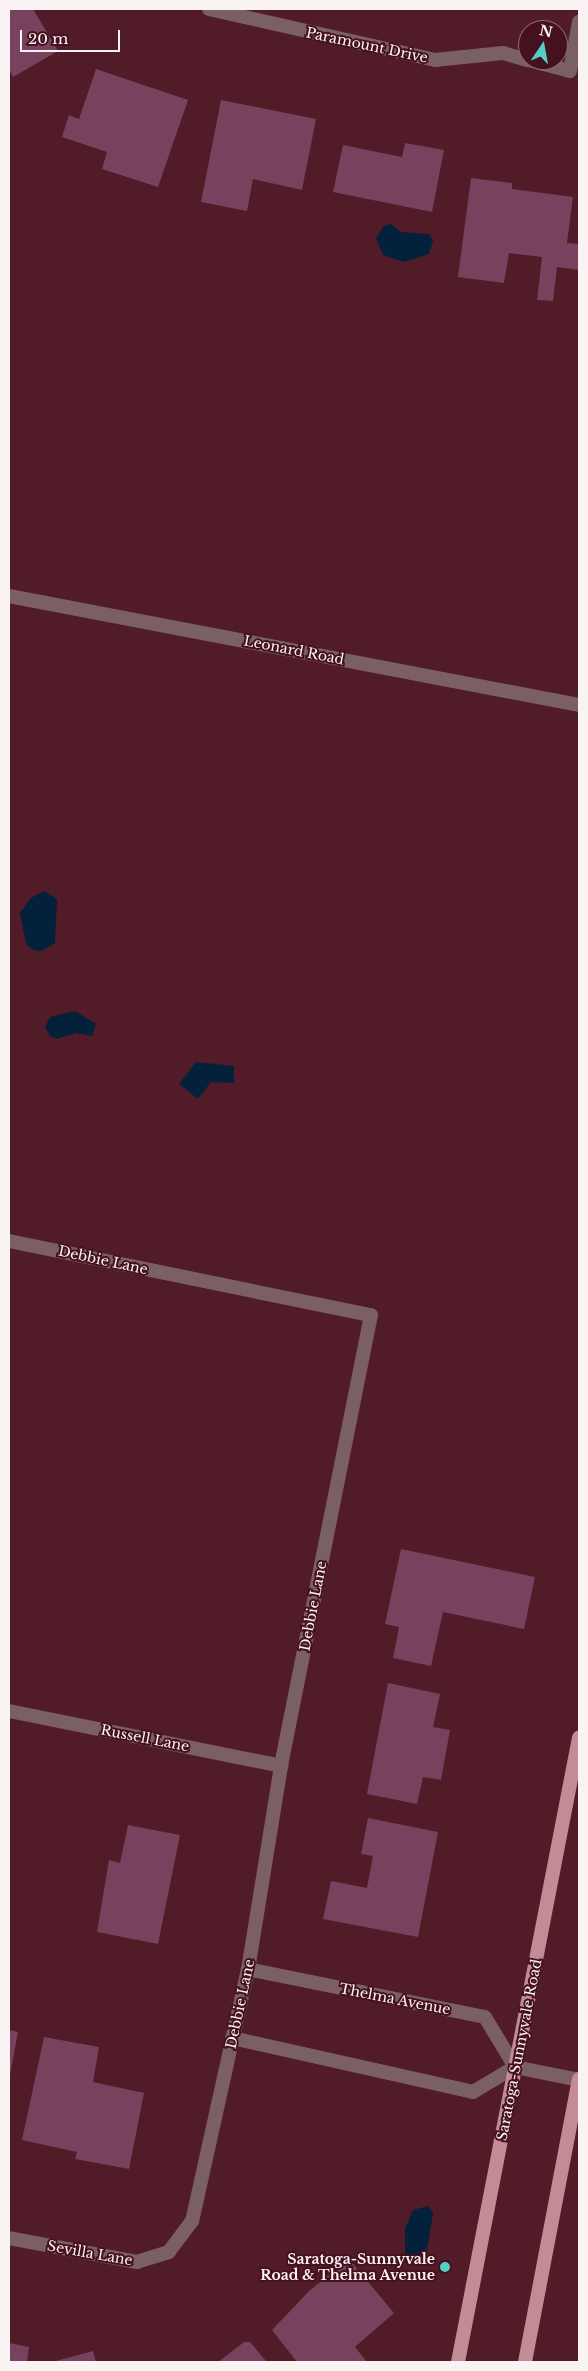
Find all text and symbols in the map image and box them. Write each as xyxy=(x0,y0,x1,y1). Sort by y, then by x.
scale bar xyxy=(22,20,122,52)
north arrow xyxy=(518,20,568,70)
text: N xyxy=(538,21,554,41)
street label: Paramount Drive xyxy=(305,24,429,66)
text: 20 m xyxy=(28,29,68,48)
street label: Leonard Road xyxy=(242,632,346,668)
street label: Debbie Lane xyxy=(57,1242,149,1278)
street label: Debbie Lane xyxy=(296,1560,330,1652)
street label: Russell Lane xyxy=(99,1721,191,1755)
street label: Debbie Lane xyxy=(222,1958,258,2050)
street label: Saratoga-Sunnyvale Road xyxy=(493,1958,545,2142)
street label: Thelma Avenue xyxy=(338,1980,452,2018)
street label: Sevilla Lane xyxy=(46,2237,134,2269)
place label: Saratoga-Sunnyvale Road & Thelma Avenue xyxy=(259,2251,435,2284)
marker: Saratoga-Sunnyvale Road & Thelma Avenue xyxy=(439,2261,451,2273)

